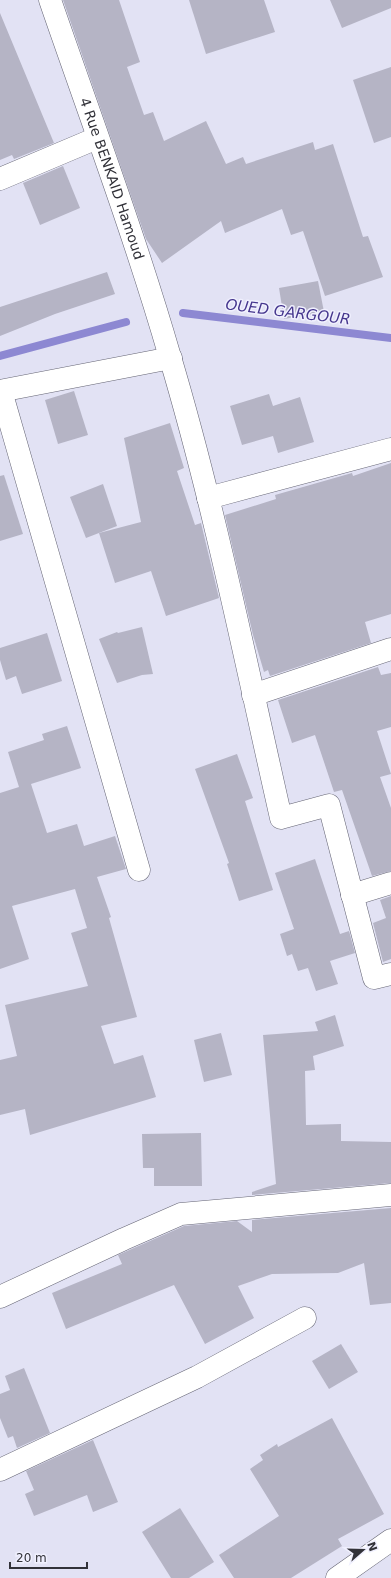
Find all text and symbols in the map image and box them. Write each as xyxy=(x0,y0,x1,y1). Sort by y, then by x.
street label: 4 Rue BENKAID Hamoud xyxy=(77,95,147,262)
water label: OUED GARGOUR xyxy=(225,295,351,329)
north arrow xyxy=(343,1530,383,1570)
text: N xyxy=(364,1540,380,1553)
scale bar xyxy=(10,1544,87,1570)
text: 20 m xyxy=(16,1551,47,1565)

